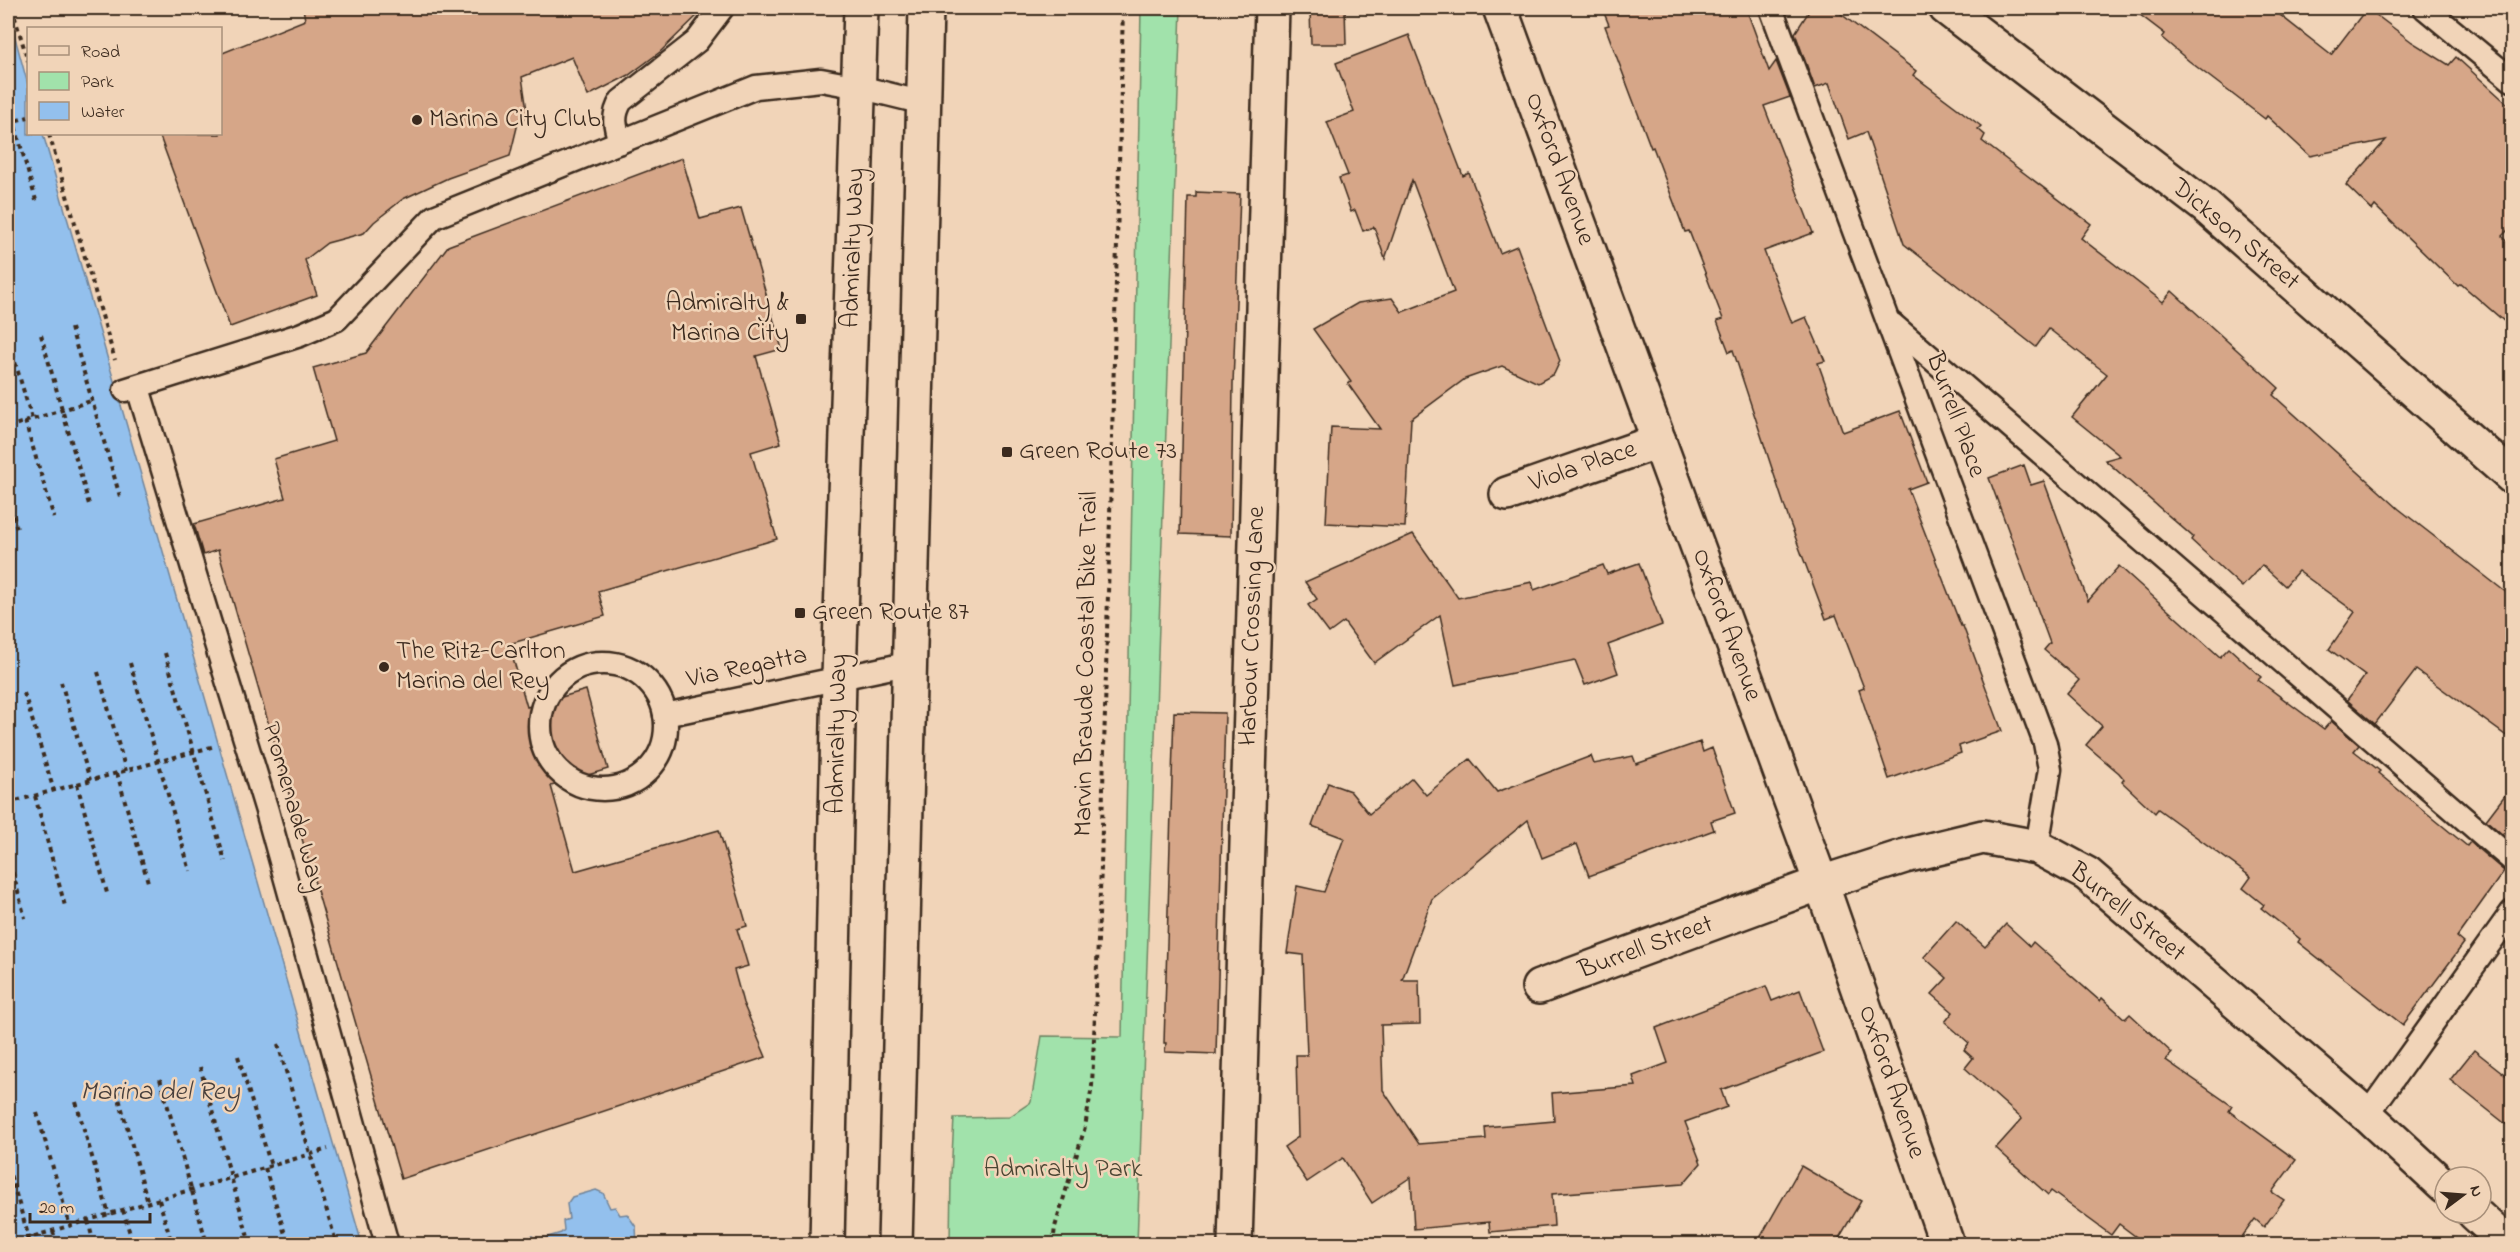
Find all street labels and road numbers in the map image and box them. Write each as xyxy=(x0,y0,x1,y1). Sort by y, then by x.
street label: Oxford Avenue xyxy=(1514,87,1604,251)
street label: Admiralty Way xyxy=(832,167,876,329)
street label: Dickson Street xyxy=(2161,169,2308,301)
street label: Burrell Place xyxy=(1915,346,1995,483)
street label: Viola Place xyxy=(1523,431,1642,503)
street label: Marvin Braude Coastal Bike Trail xyxy=(1065,491,1109,837)
street label: Harbour Crossing Lane xyxy=(1230,505,1276,747)
street label: Oxford Avenue xyxy=(1681,543,1771,707)
street label: Via Regatta xyxy=(682,637,811,699)
street label: Admiralty Way xyxy=(818,654,858,814)
street label: Promenade Way xyxy=(251,718,335,896)
street label: Burrell Street xyxy=(2060,853,2194,972)
street label: Burrell Street xyxy=(1572,906,1719,990)
street label: Oxford Avenue xyxy=(1847,1000,1935,1164)

